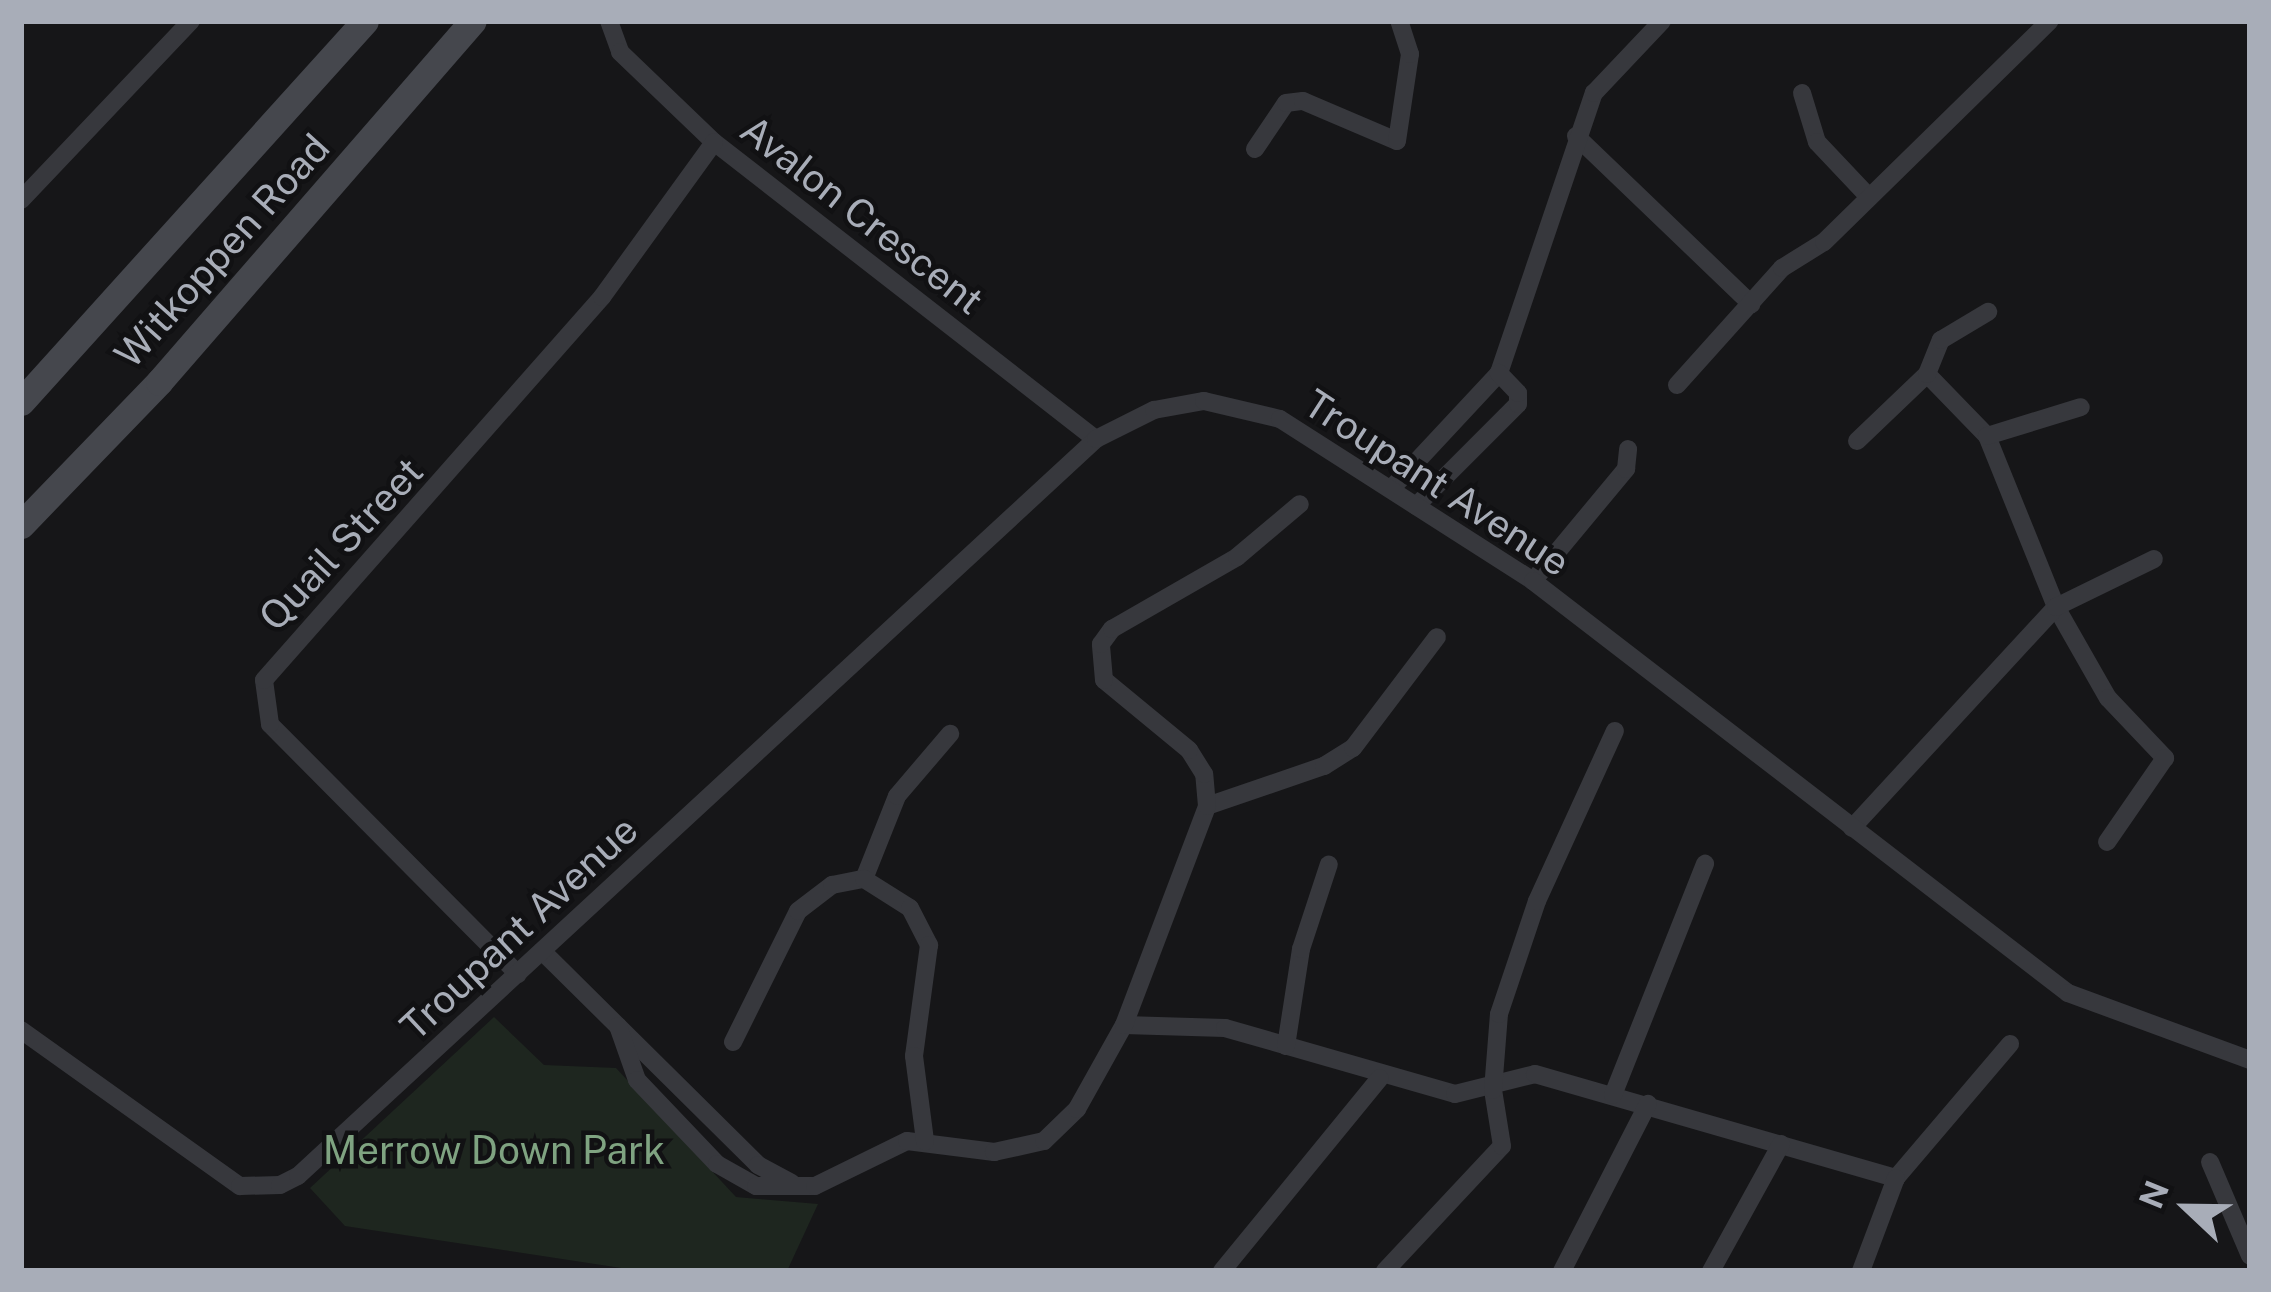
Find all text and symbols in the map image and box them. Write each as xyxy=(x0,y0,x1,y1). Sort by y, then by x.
street label: Avalon Crescent xyxy=(732,106,992,324)
street label: Witkoppen Road xyxy=(105,125,339,377)
street label: Troupant Avenue xyxy=(1296,380,1578,586)
street label: Quail Street xyxy=(249,448,433,640)
street label: Troupant Avenue xyxy=(391,806,647,1050)
park label: Merrow Down Park xyxy=(323,1127,665,1173)
north arrow xyxy=(2127,1148,2247,1268)
text: N xyxy=(2131,1175,2176,1214)

